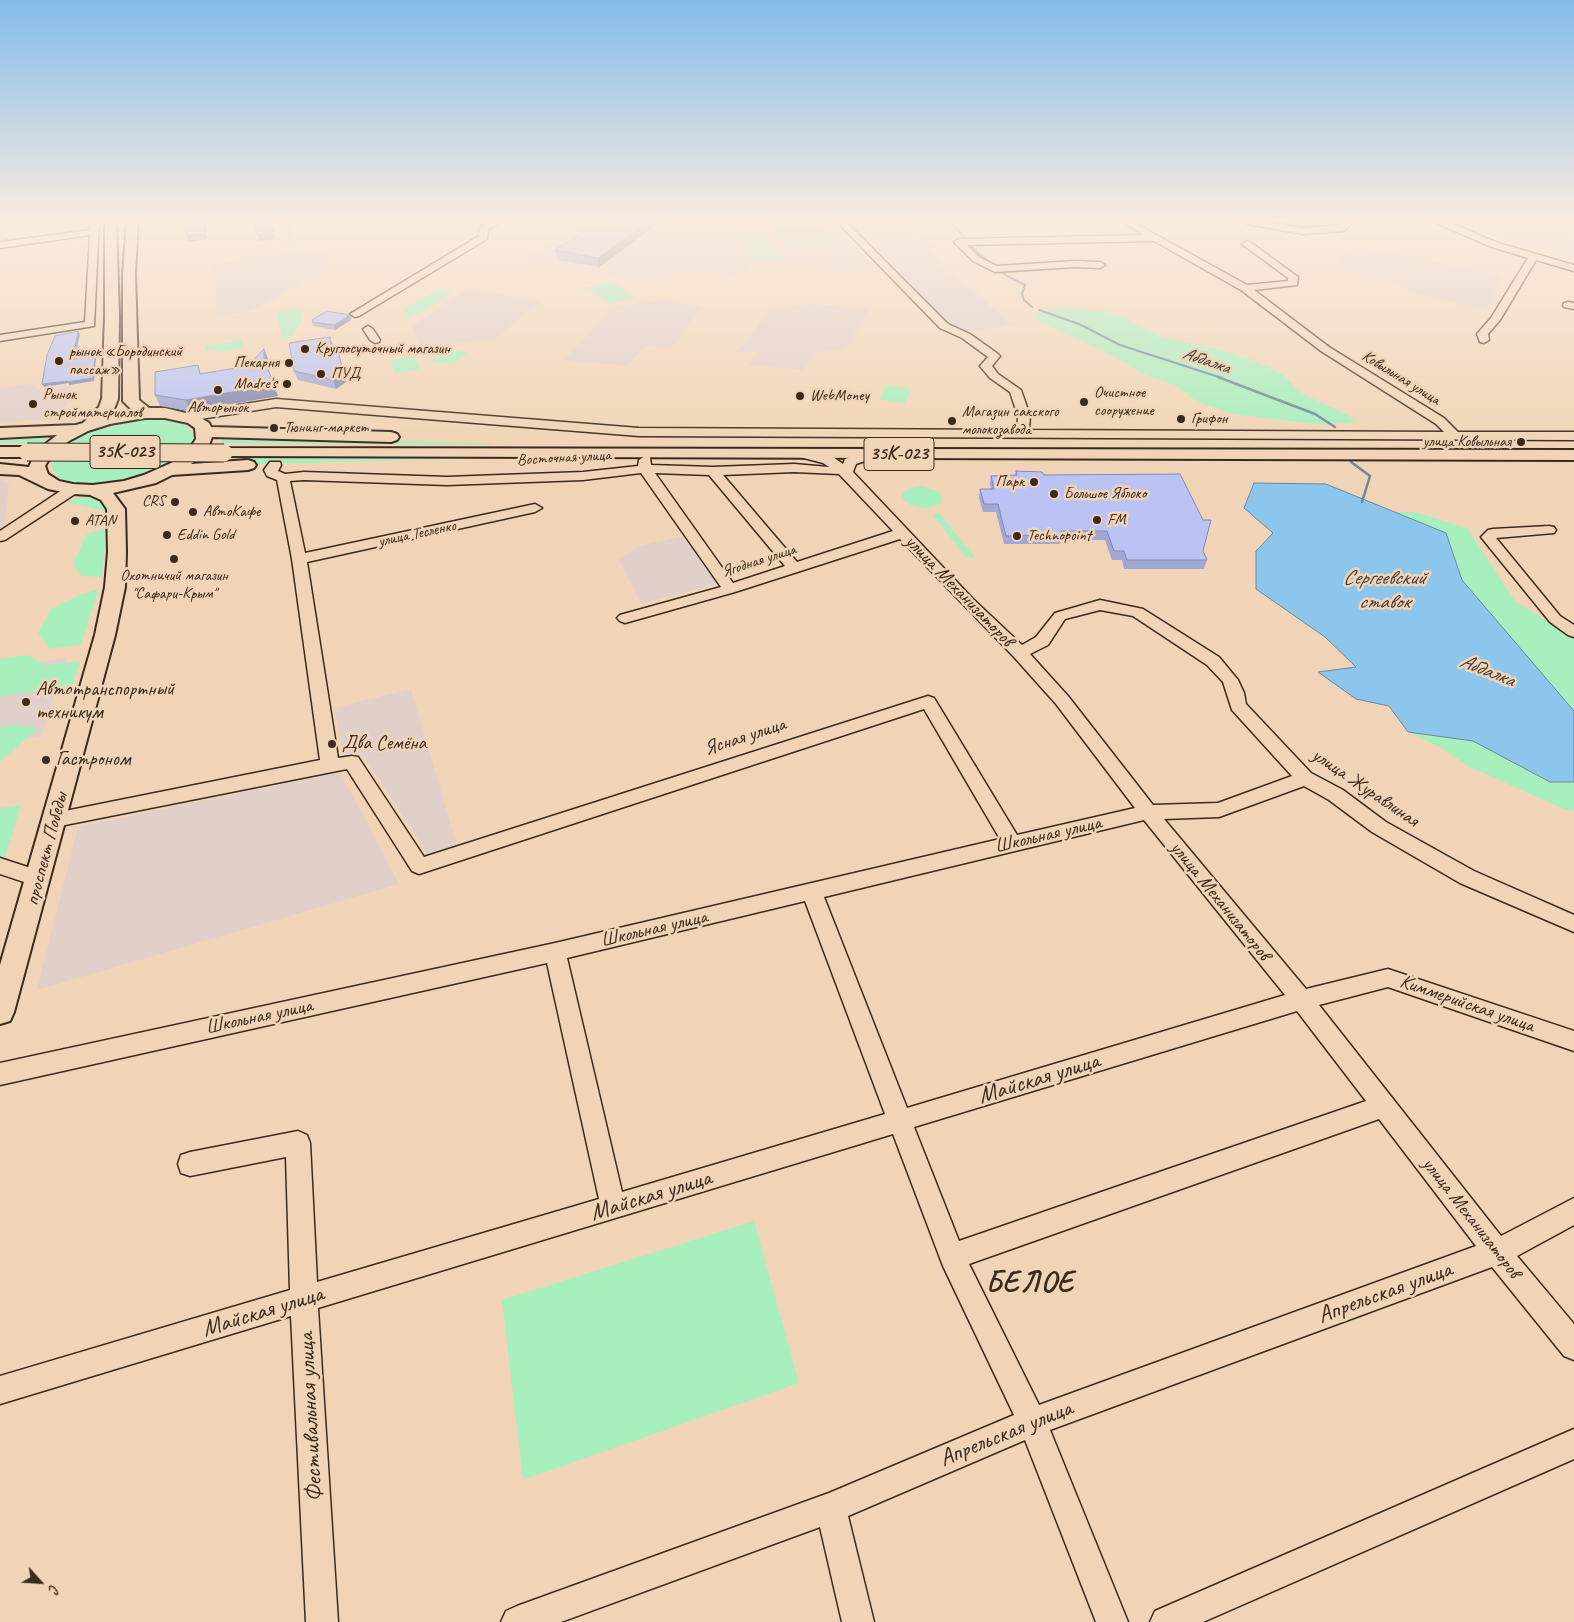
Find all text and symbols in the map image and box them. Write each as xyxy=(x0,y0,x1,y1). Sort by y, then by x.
place label: Круглосуточный магазин xyxy=(315,339,450,359)
place label: рынок «Бородинский пассаж» xyxy=(69,342,182,380)
marker: Круглосуточный магазин xyxy=(299,343,311,355)
water label: Абдалка xyxy=(1180,343,1232,379)
street label: Ковыльная улица xyxy=(1358,346,1444,410)
place label: Пекарня xyxy=(234,353,279,373)
marker: рынок «Бородинский пассаж» xyxy=(53,355,65,367)
marker: Пекарня xyxy=(283,357,295,369)
place label: ПУД xyxy=(331,364,360,384)
marker: ПУД xyxy=(315,368,327,380)
place label: Madre's xyxy=(234,374,277,394)
marker: Madre's xyxy=(281,378,293,390)
place label: Очистное сооружение xyxy=(1094,383,1154,421)
marker: Авторынок xyxy=(212,384,224,396)
place label: Рынок стройматериалов xyxy=(43,385,142,423)
place label: WebMoney xyxy=(810,386,869,406)
marker: WebMoney xyxy=(794,390,806,402)
marker: Очистное сооружение xyxy=(1078,396,1090,408)
marker: Рынок стройматериалов xyxy=(27,398,39,410)
place label: Авторынок xyxy=(188,398,248,418)
place label: Магазин сакского молокозавода xyxy=(962,402,1059,440)
place label: Грифон xyxy=(1191,409,1227,429)
marker: Грифон xyxy=(1175,413,1187,425)
marker: Магазин сакского молокозавода xyxy=(946,415,958,427)
place label: Тюнинг-маркет xyxy=(284,418,368,438)
marker: Тюнинг-маркет xyxy=(268,422,280,434)
place label: улица Ковыльная xyxy=(1423,432,1511,452)
road number: 35К-023 xyxy=(90,436,160,468)
marker: улица Ковыльная xyxy=(1515,436,1527,448)
road number: 35К-023 xyxy=(864,438,934,470)
street label: Восточная улица xyxy=(517,446,611,470)
place label: Парк xyxy=(995,472,1024,492)
marker: Парк xyxy=(1028,476,1040,488)
place label: Большое Яблоко xyxy=(1064,484,1146,504)
marker: Большое Яблоко xyxy=(1048,488,1060,500)
place label: CRS xyxy=(142,492,165,512)
marker: CRS xyxy=(169,496,181,508)
place label: АвтоКафе xyxy=(203,502,260,522)
marker: АвтоКафе xyxy=(187,506,199,518)
place label: FM xyxy=(1107,510,1125,530)
place label: ATAN xyxy=(85,511,116,531)
marker: FM xyxy=(1091,514,1103,526)
marker: ATAN xyxy=(69,515,81,527)
street label: улица Тесленко xyxy=(376,516,458,552)
place label: Eddin Gold xyxy=(177,525,235,545)
place label: Technopoint xyxy=(1027,526,1091,546)
marker: Eddin Gold xyxy=(161,529,173,541)
street label: улица Механизаторов xyxy=(899,530,1019,652)
marker: Technopoint xyxy=(1011,530,1023,542)
street label: Ягодная улица xyxy=(720,540,798,582)
marker: Охотничий магазин "Сафари-Крым" xyxy=(168,553,180,565)
water label: Сергеевский ставок xyxy=(1343,565,1425,615)
place label: Охотничий магазин "Сафари-Крым" xyxy=(120,566,228,604)
water label: Абдалка xyxy=(1456,649,1518,693)
place label: Автотранспортный техникум xyxy=(36,678,174,725)
marker: Автотранспортный техникум xyxy=(20,696,32,708)
street label: Ясная улица xyxy=(701,713,789,761)
place label: Два Семёна xyxy=(342,732,426,756)
marker: Два Семёна xyxy=(326,738,338,750)
street label: улица Журавлиная xyxy=(1307,743,1423,833)
place label: Гастроном xyxy=(56,748,130,772)
marker: Гастроном xyxy=(40,754,52,766)
street label: проспект Победы xyxy=(20,790,74,908)
street label: Школьная улица xyxy=(992,811,1104,859)
street label: улица Механизаторов xyxy=(1165,837,1275,965)
street label: Школьная улица xyxy=(598,905,710,953)
street label: Киммерийская улица xyxy=(1397,970,1537,1038)
street label: Школьная улица xyxy=(203,994,315,1040)
street label: Майская улица xyxy=(975,1047,1103,1111)
street label: улица Механизаторов xyxy=(1416,1153,1526,1283)
street label: Майская улица xyxy=(587,1164,715,1228)
street label: Апрельская улица xyxy=(1314,1255,1456,1331)
district label: БЕЛОЕ xyxy=(983,1265,1077,1301)
street label: Майская улица xyxy=(199,1280,327,1344)
street label: Фестивальная улица xyxy=(292,1332,330,1502)
street label: Апрельская улица xyxy=(935,1394,1077,1474)
north arrow xyxy=(15,1557,65,1607)
text: С xyxy=(45,1582,63,1596)

